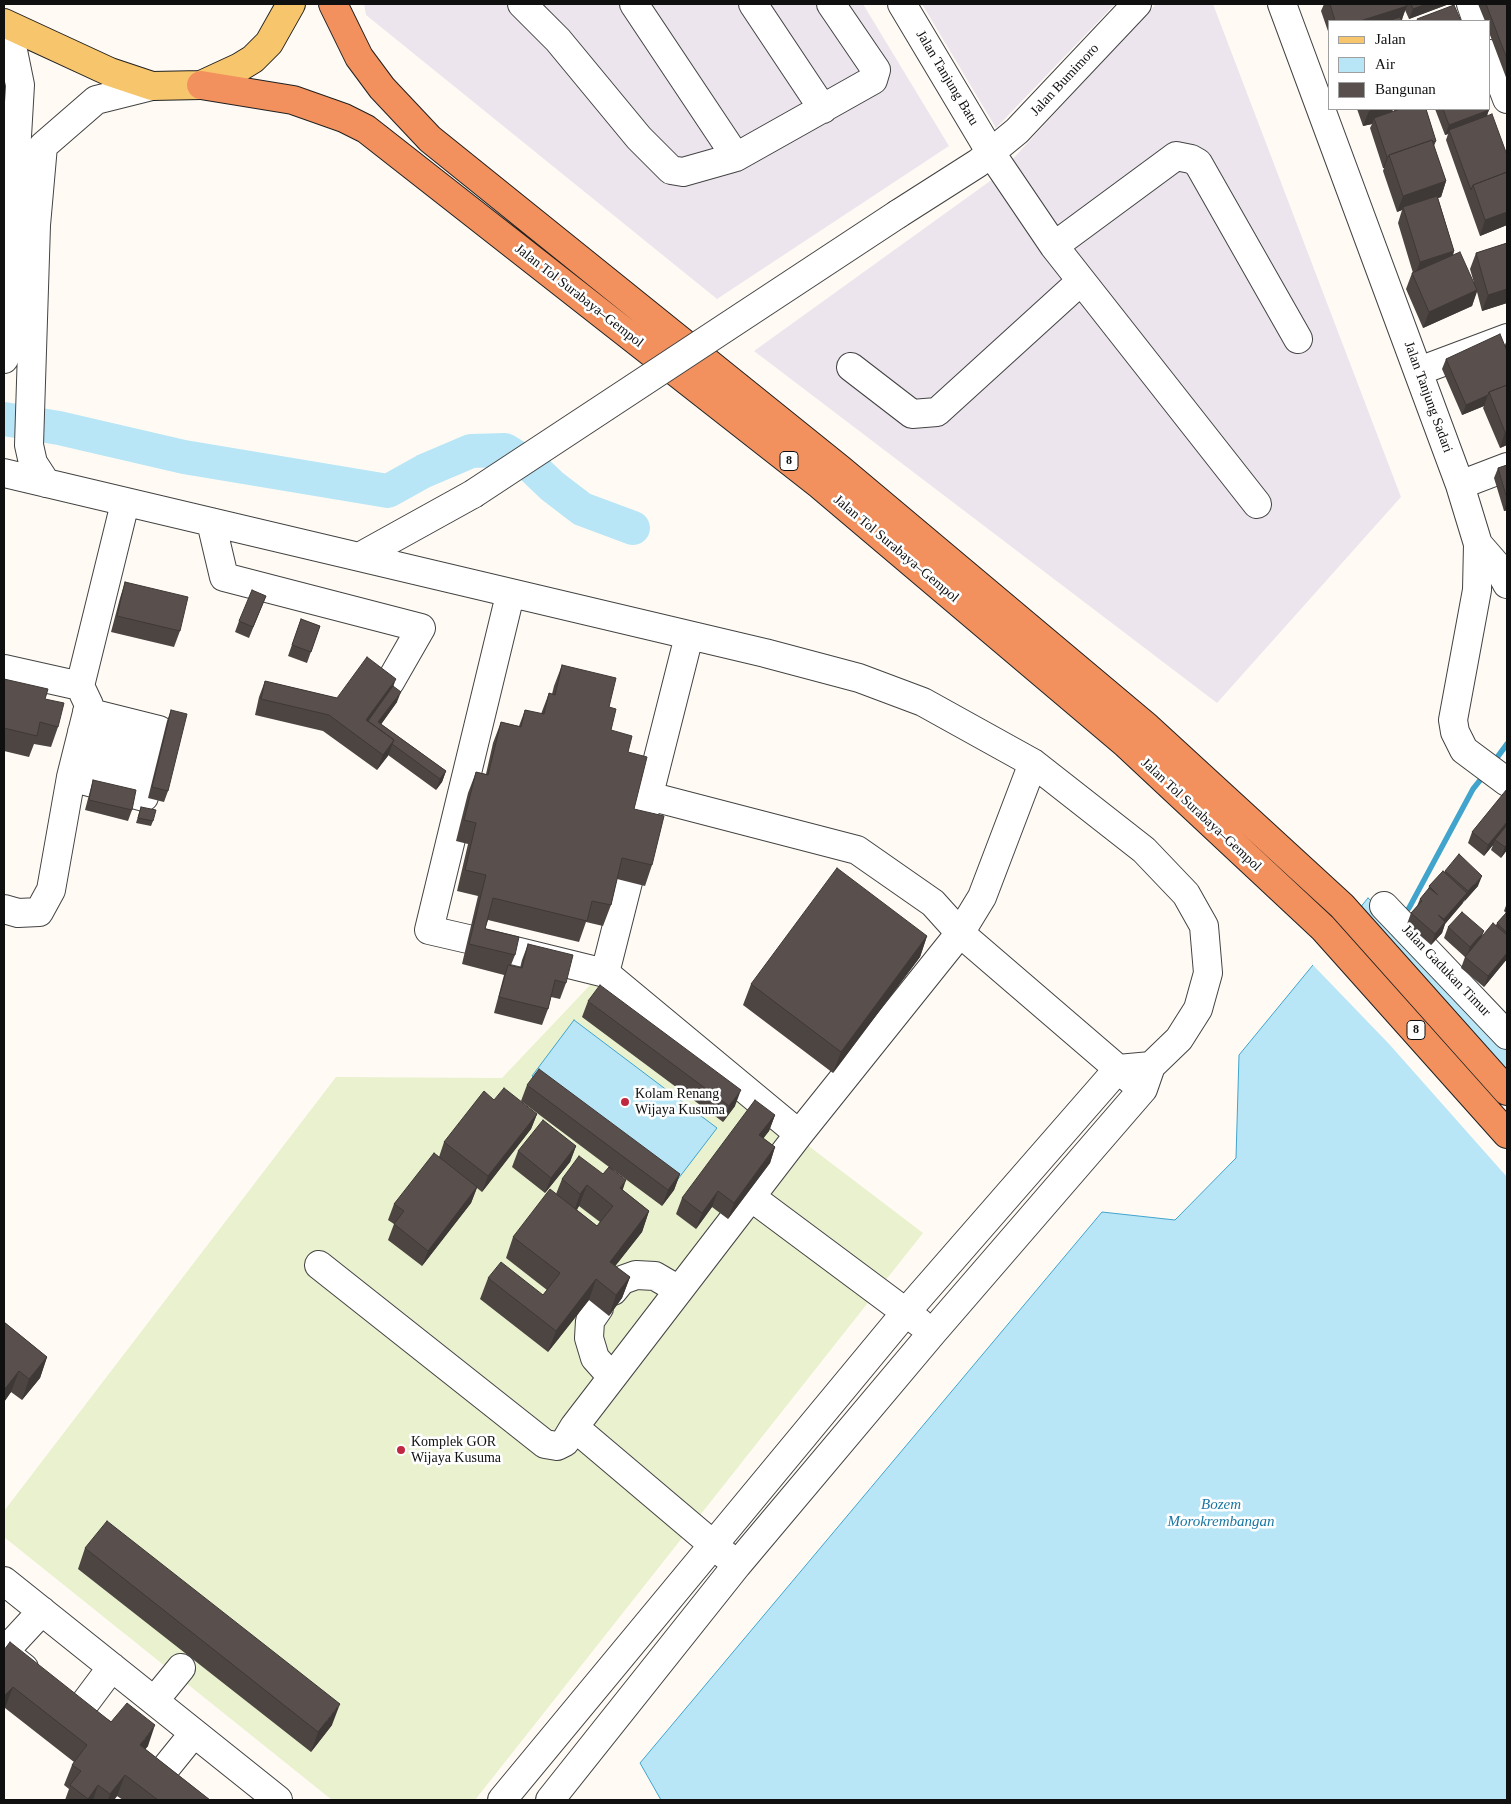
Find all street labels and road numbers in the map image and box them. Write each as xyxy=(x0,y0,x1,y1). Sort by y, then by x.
street label: Jalan Tanjung Batu xyxy=(912,27,982,129)
street label: Jalan Bumimoro xyxy=(1027,40,1103,120)
street label: Jalan Tol Surabaya–Gempol xyxy=(511,241,647,351)
street label: Jalan Tanjung Sadari xyxy=(1400,339,1456,455)
road number: 8 xyxy=(780,452,798,471)
street label: Jalan Tol Surabaya–Gempol xyxy=(830,492,962,606)
street label: Jalan Tol Surabaya–Gempol xyxy=(1137,755,1265,875)
street label: Jalan Gadukan Timur xyxy=(1398,922,1494,1020)
road number: 8 xyxy=(1407,1020,1425,1040)

